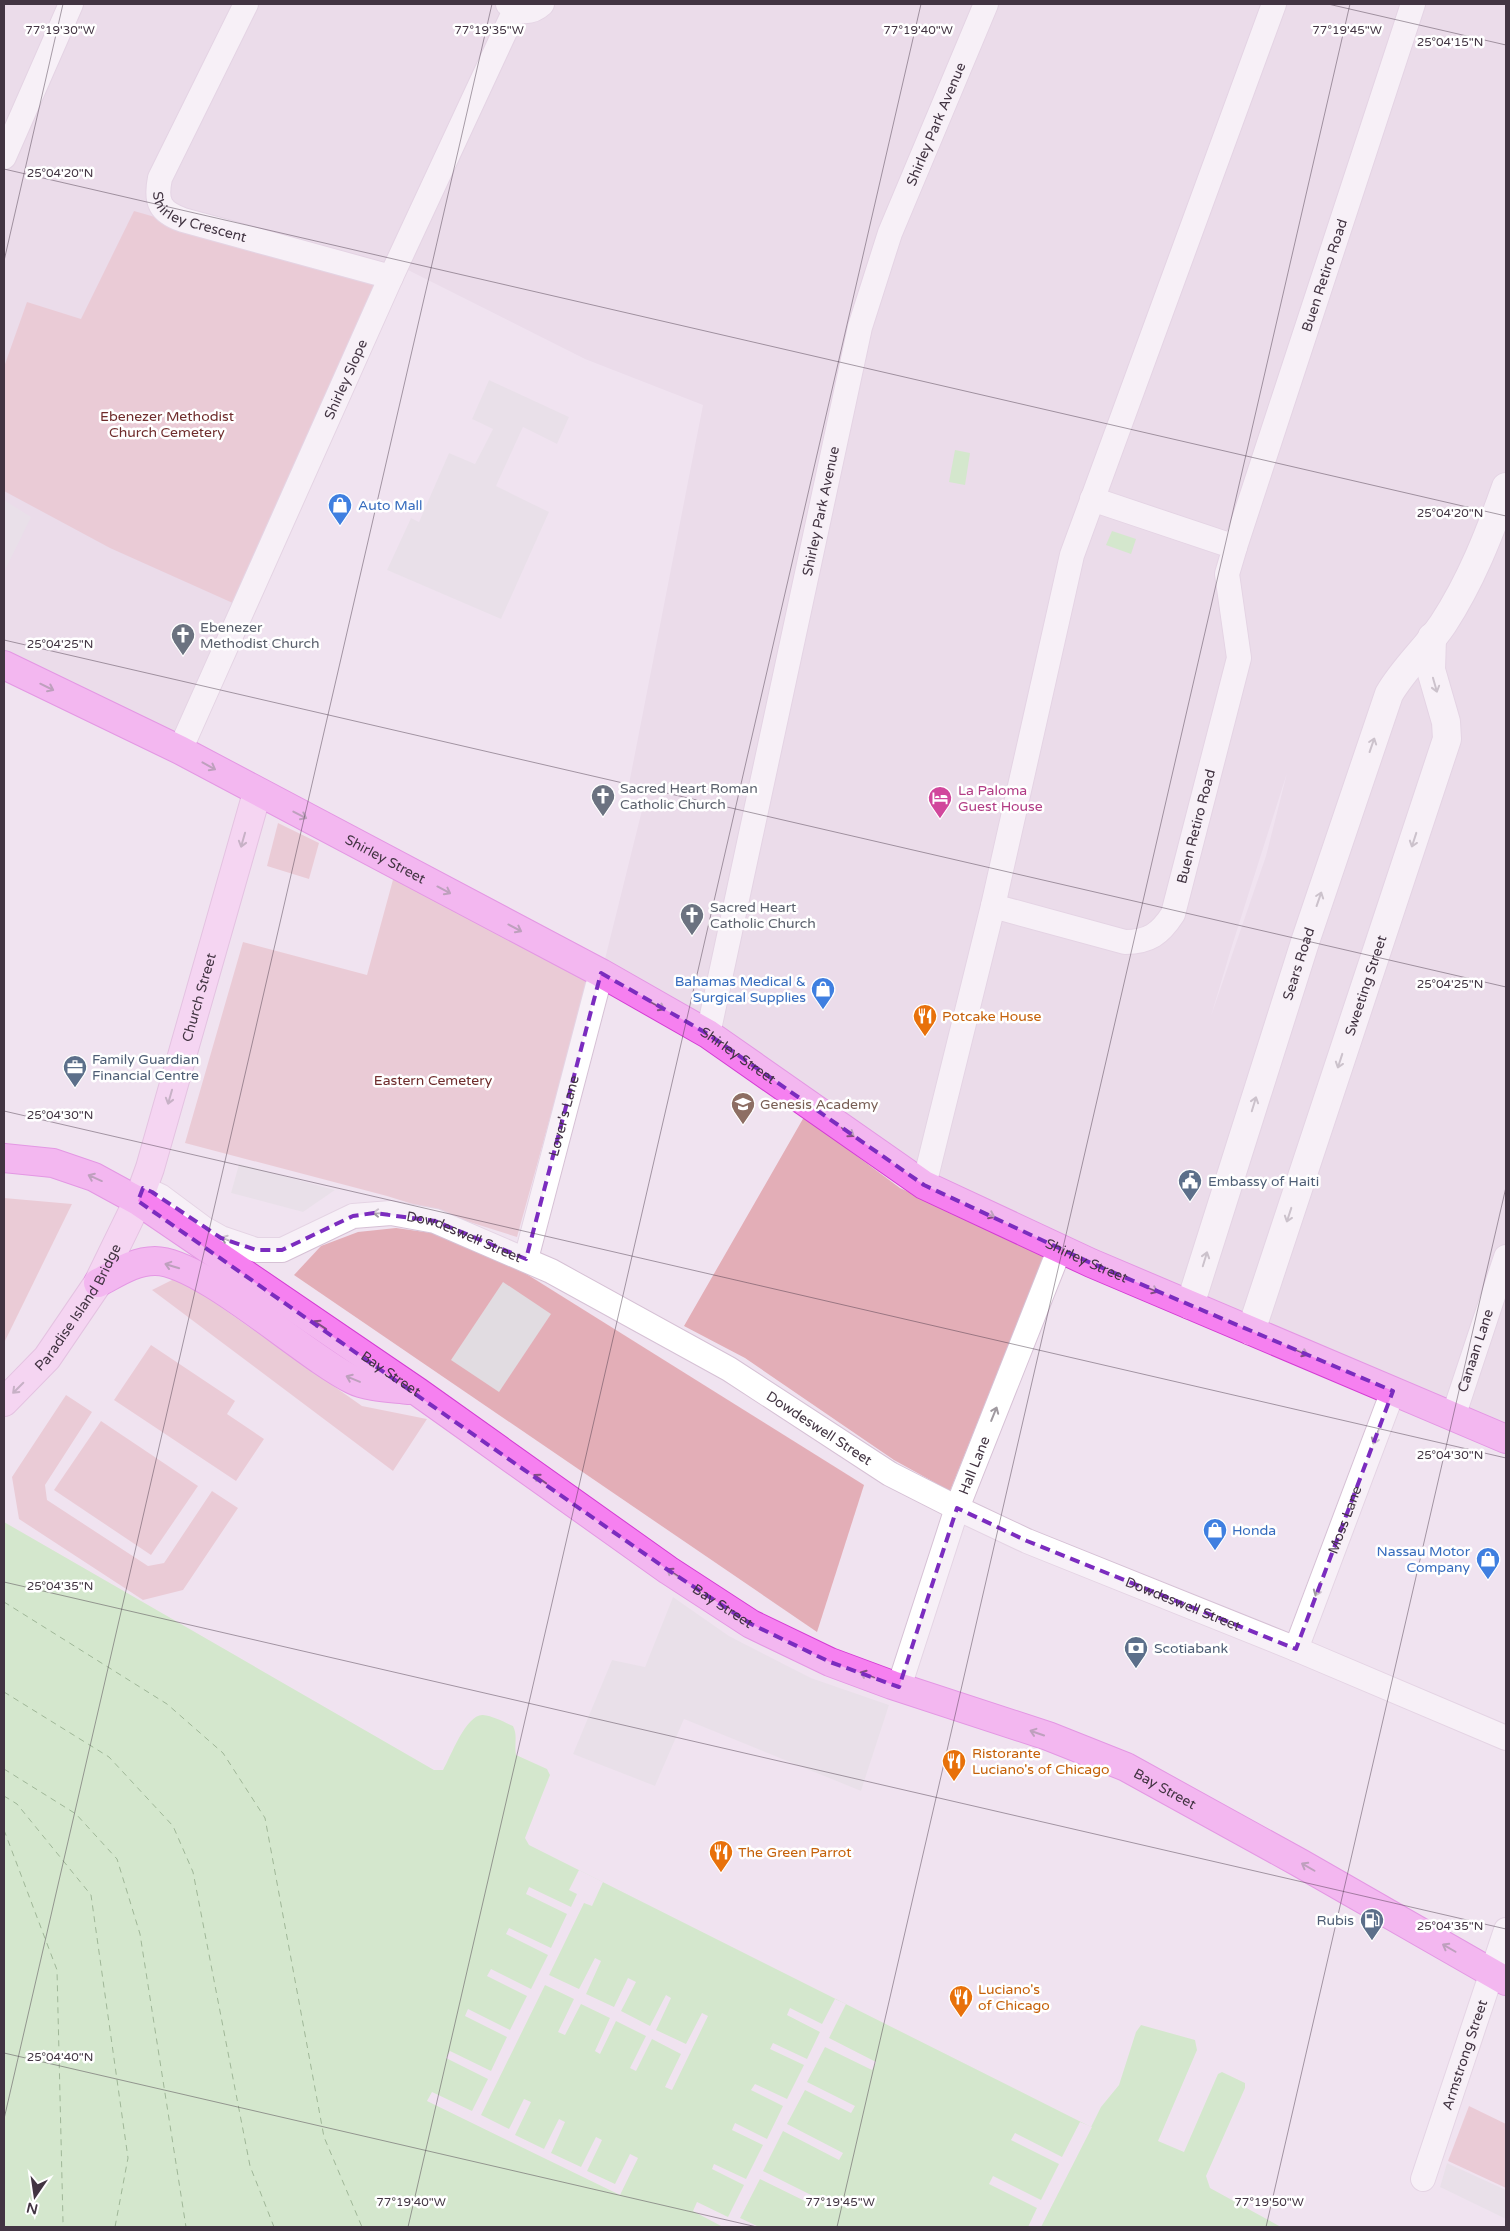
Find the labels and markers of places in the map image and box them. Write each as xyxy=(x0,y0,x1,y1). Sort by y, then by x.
shop icon: Auto Mall xyxy=(327,492,353,526)
place label: Auto Mall xyxy=(358,497,423,514)
place label: Ebenezer Methodist Church xyxy=(200,619,319,652)
church icon: Ebenezer Methodist Church xyxy=(170,622,196,656)
place label: Sacred Heart Roman Catholic Church xyxy=(620,780,758,813)
place label: La Paloma Guest House xyxy=(958,782,1043,815)
church icon: Sacred Heart Roman Catholic Church xyxy=(590,783,616,817)
hotel icon: La Paloma Guest House xyxy=(927,785,953,819)
place label: Sacred Heart Catholic Church xyxy=(710,899,816,932)
church icon: Sacred Heart Catholic Church xyxy=(679,902,705,936)
place label: Bahamas Medical & Surgical Supplies xyxy=(675,973,806,1006)
shop icon: Bahamas Medical & Surgical Supplies xyxy=(810,976,836,1010)
restaurant icon: Potcake House xyxy=(912,1003,938,1037)
place label: Potcake House xyxy=(942,1008,1041,1025)
place label: Family Guardian Financial Centre xyxy=(92,1051,199,1084)
office icon: Family Guardian Financial Centre xyxy=(62,1054,88,1088)
school or university icon: Genesis Academy xyxy=(730,1091,756,1125)
place label: Genesis Academy xyxy=(760,1096,879,1113)
public building icon: Embassy of Haiti xyxy=(1177,1168,1203,1202)
place label: Embassy of Haiti xyxy=(1208,1173,1319,1190)
shop icon: Honda xyxy=(1202,1517,1228,1551)
place label: Honda xyxy=(1232,1522,1276,1539)
place label: Nassau Motor Company xyxy=(1377,1543,1471,1576)
shop icon: Nassau Motor Company xyxy=(1475,1546,1501,1580)
bank icon: Scotiabank xyxy=(1123,1635,1149,1669)
place label: Scotiabank xyxy=(1154,1640,1228,1657)
place label: Ristorante Luciano's of Chicago xyxy=(972,1745,1110,1778)
restaurant icon: Ristorante Luciano's of Chicago xyxy=(941,1748,967,1782)
restaurant icon: The Green Parrot xyxy=(708,1839,734,1873)
place label: The Green Parrot xyxy=(738,1844,852,1861)
fuel station icon: Rubis xyxy=(1359,1907,1385,1941)
place label: Rubis xyxy=(1316,1912,1354,1929)
place label: Luciano's of Chicago xyxy=(978,1981,1050,2014)
restaurant icon: Luciano's of Chicago xyxy=(948,1984,974,2018)

